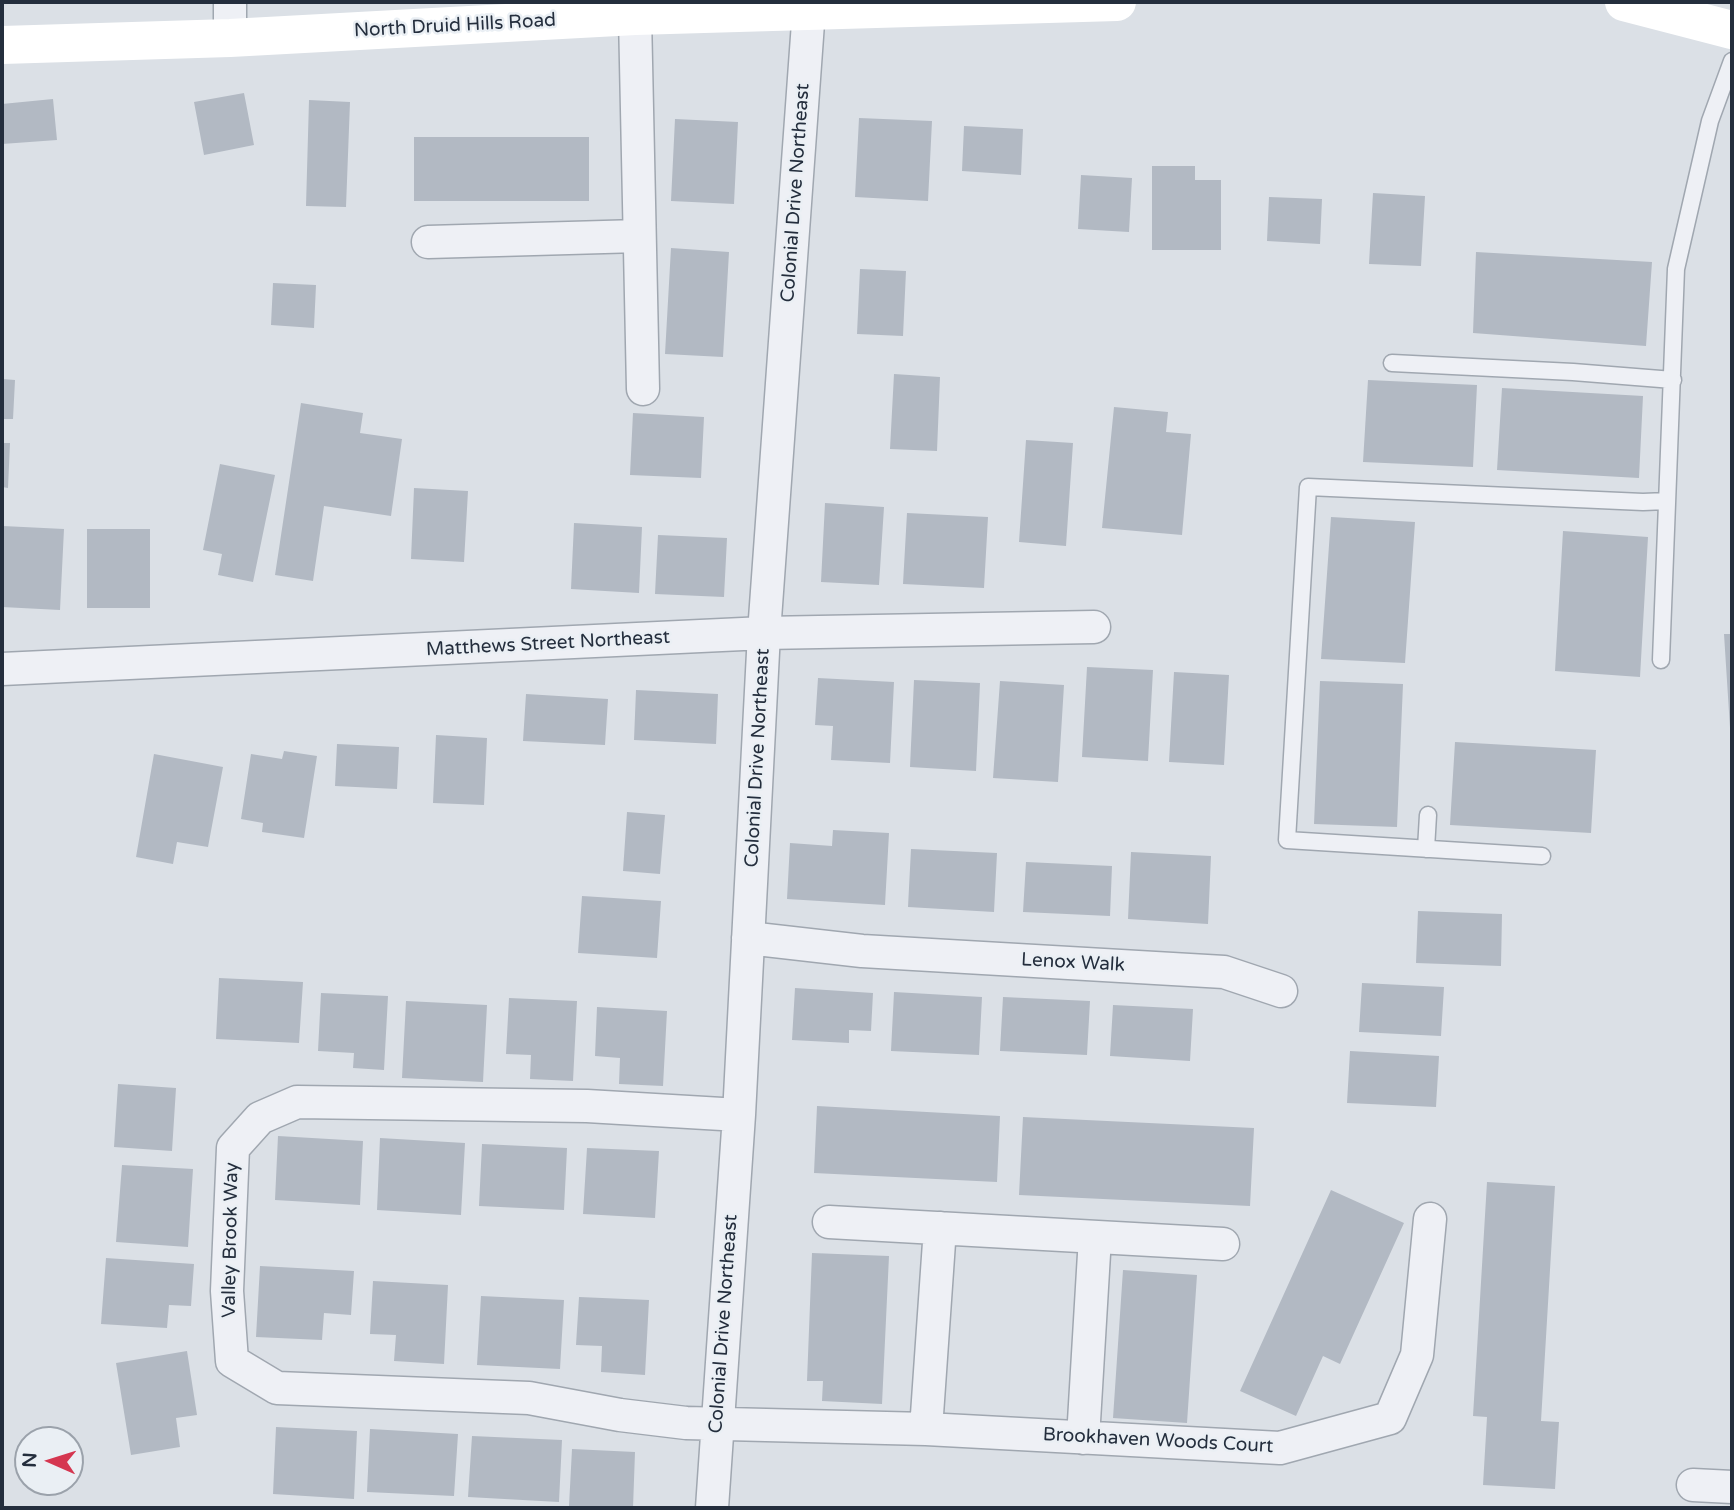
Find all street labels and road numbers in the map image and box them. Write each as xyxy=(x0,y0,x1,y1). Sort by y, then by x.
street label: North Druid Hills Road xyxy=(353,9,557,43)
street label: Colonial Drive Northeast xyxy=(777,83,815,303)
street label: Matthews Street Northeast xyxy=(425,626,671,662)
street label: Colonial Drive Northeast xyxy=(741,648,775,868)
street label: Lenox Walk xyxy=(1020,949,1126,977)
street label: Valley Brook Way xyxy=(218,1162,244,1318)
street label: Colonial Drive Northeast xyxy=(705,1214,743,1434)
street label: Brookhaven Woods Court xyxy=(1042,1424,1274,1458)

